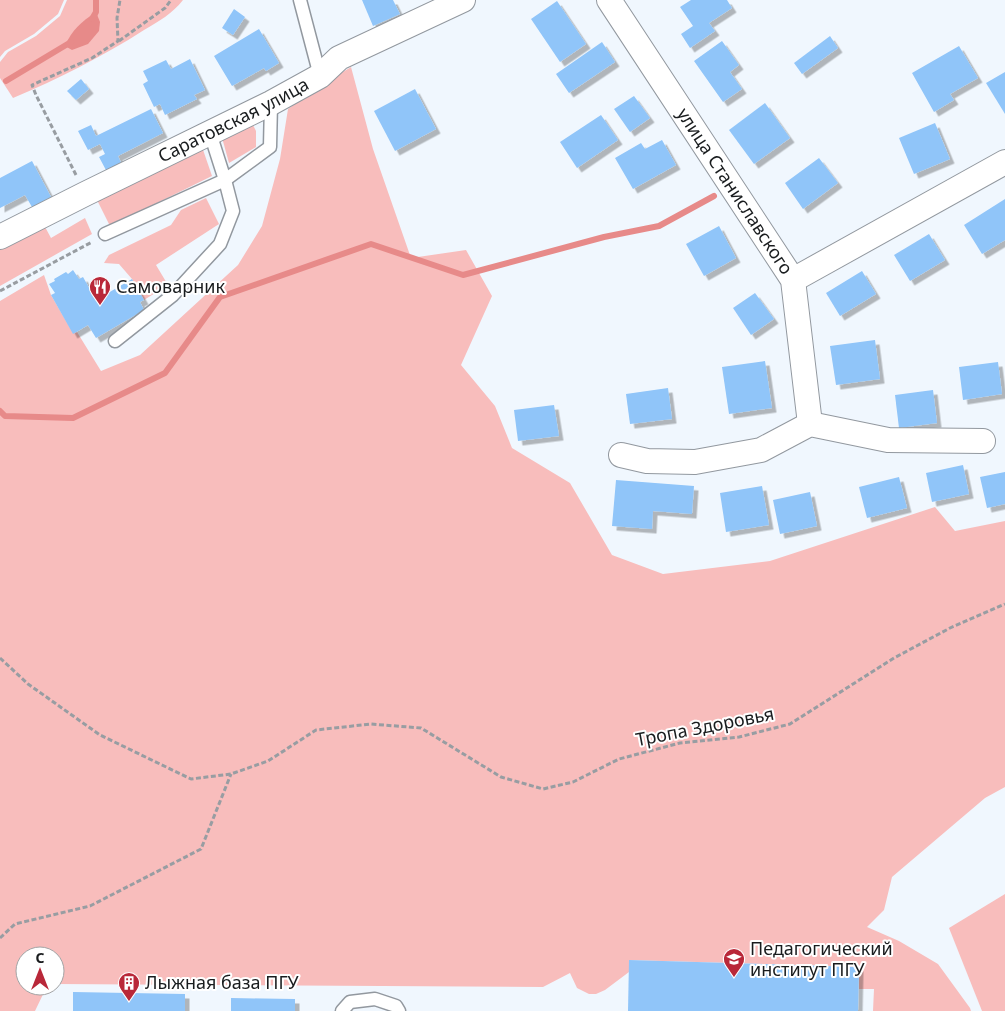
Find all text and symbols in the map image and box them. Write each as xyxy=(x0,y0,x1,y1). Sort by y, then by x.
street label: Саратовская улица xyxy=(154,72,313,167)
street label: улица Станиславского xyxy=(672,103,799,279)
place label: Самоварник xyxy=(116,274,225,298)
restaurant icon: Самоварник xyxy=(88,275,112,306)
street label: Тропа Здоровья xyxy=(634,701,776,751)
place label: Педагогический институт ПГУ xyxy=(750,936,893,981)
north arrow xyxy=(15,946,65,996)
school or university icon: Педагогический институт ПГУ xyxy=(722,947,746,978)
text: С xyxy=(35,948,45,967)
place label: Лыжная база ПГУ xyxy=(145,970,300,994)
building icon: Лыжная база ПГУ xyxy=(117,971,141,1002)

